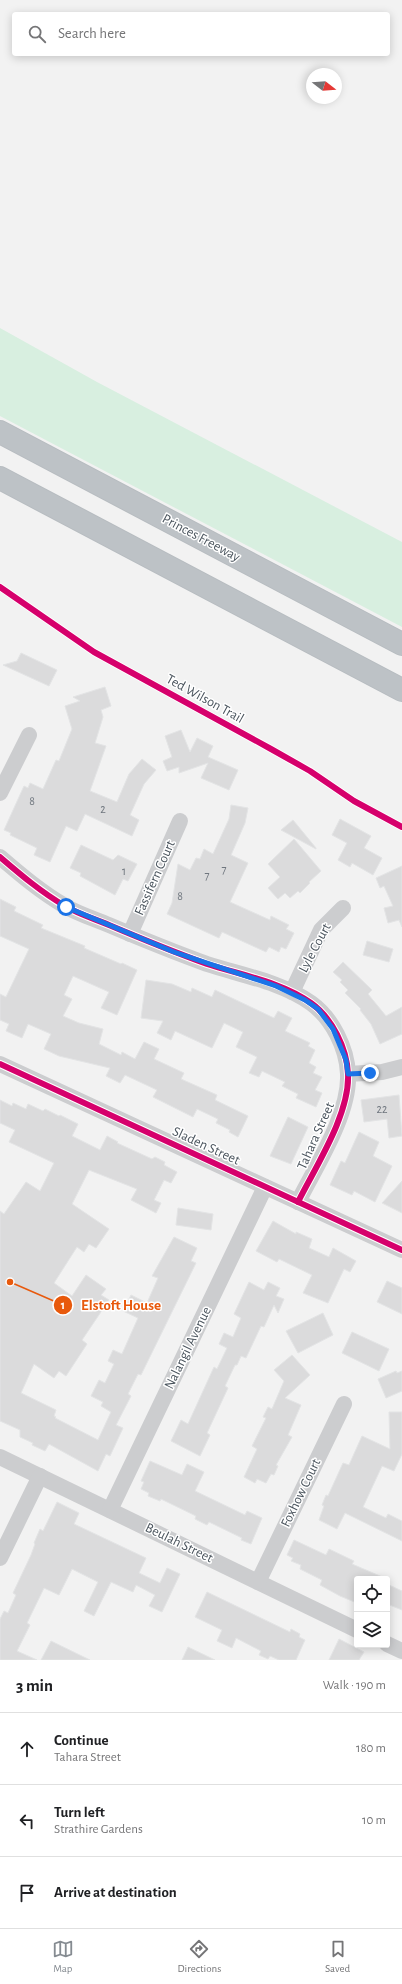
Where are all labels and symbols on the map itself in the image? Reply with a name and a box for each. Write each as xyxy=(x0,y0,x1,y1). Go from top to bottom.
north arrow xyxy=(306,68,342,104)
street label: Princes Freeway xyxy=(160,512,242,564)
street label: Ted Wilson Trail xyxy=(164,672,246,726)
house number: 8 xyxy=(29,795,35,807)
house number: 2 xyxy=(100,803,106,815)
street label: Fassifern Court xyxy=(132,838,178,918)
house number: 7 xyxy=(221,863,227,875)
house number: 1 xyxy=(122,865,126,877)
house number: 7 xyxy=(204,869,210,881)
house number: 8 xyxy=(177,890,183,902)
route start xyxy=(57,898,75,916)
street label: Lyle Court xyxy=(296,921,334,975)
route end xyxy=(361,1064,379,1082)
street label: Tahara Street xyxy=(295,1100,337,1172)
house number: 22 xyxy=(377,1103,388,1115)
street label: Sladen Street xyxy=(170,1124,242,1168)
callout: Elstoft House xyxy=(53,1291,169,1318)
text: Elstoft House xyxy=(81,1298,161,1313)
text: 1 xyxy=(61,1299,65,1311)
street label: Nalangil Avenue xyxy=(162,1305,214,1391)
street label: Foxhow Court xyxy=(279,1456,324,1529)
street label: Beulah Street xyxy=(143,1521,216,1566)

